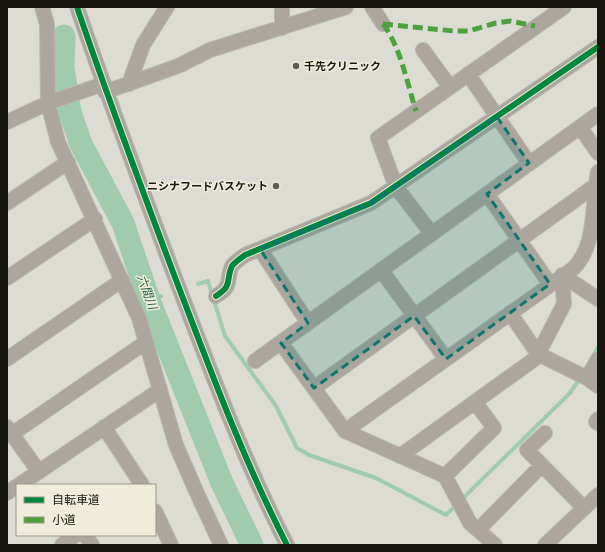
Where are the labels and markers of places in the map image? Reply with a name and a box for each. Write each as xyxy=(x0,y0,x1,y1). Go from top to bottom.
place label: 千先クリニック xyxy=(304,59,381,73)
marker: 千先クリニック xyxy=(291,61,301,71)
place label: ニシナフードバスケット xyxy=(147,179,268,193)
marker: ニシナフードバスケット xyxy=(271,181,281,191)

